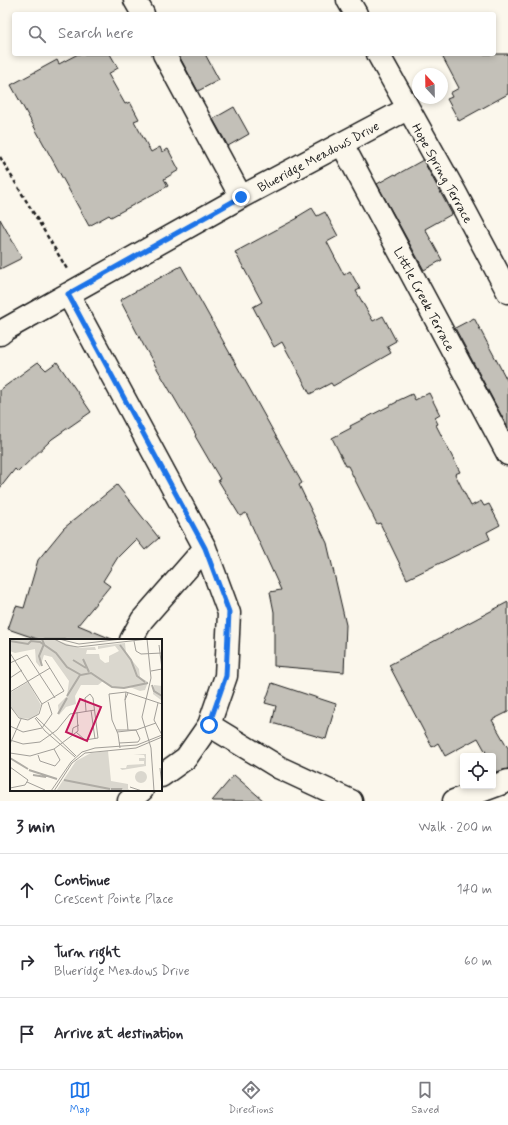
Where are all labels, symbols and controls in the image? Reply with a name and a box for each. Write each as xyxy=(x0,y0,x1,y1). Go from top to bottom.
search box xyxy=(12,12,496,56)
icon: search xyxy=(26,23,48,45)
text: Search here xyxy=(58,24,134,44)
north arrow xyxy=(412,68,448,104)
street label: Blueridge Meadows Drive xyxy=(255,118,384,198)
street label: Hope Spring Terrace xyxy=(407,121,476,227)
route end xyxy=(232,188,250,206)
street label: Little Creek Terrace xyxy=(389,245,458,355)
inset map xyxy=(10,639,162,791)
route start xyxy=(200,716,218,734)
map controls xyxy=(460,753,496,789)
button: locate xyxy=(460,753,496,789)
text: 3 min xyxy=(16,816,55,838)
text: Walk · 200 m xyxy=(418,819,492,836)
text: Continue xyxy=(54,871,110,891)
icon: ahead xyxy=(16,879,38,901)
text: 140 m xyxy=(457,881,492,898)
text: Crescent Pointe Place xyxy=(54,891,173,908)
text: Turn right xyxy=(54,943,121,963)
icon: right xyxy=(16,951,38,973)
text: 60 m xyxy=(464,953,492,970)
text: Blueridge Meadows Drive xyxy=(54,963,190,980)
icon: arrive xyxy=(16,1023,38,1045)
text: Arrive at destination xyxy=(54,1024,183,1044)
tab: Map xyxy=(69,1079,91,1117)
tab: Directions xyxy=(228,1079,274,1117)
tab: Saved xyxy=(411,1079,439,1117)

